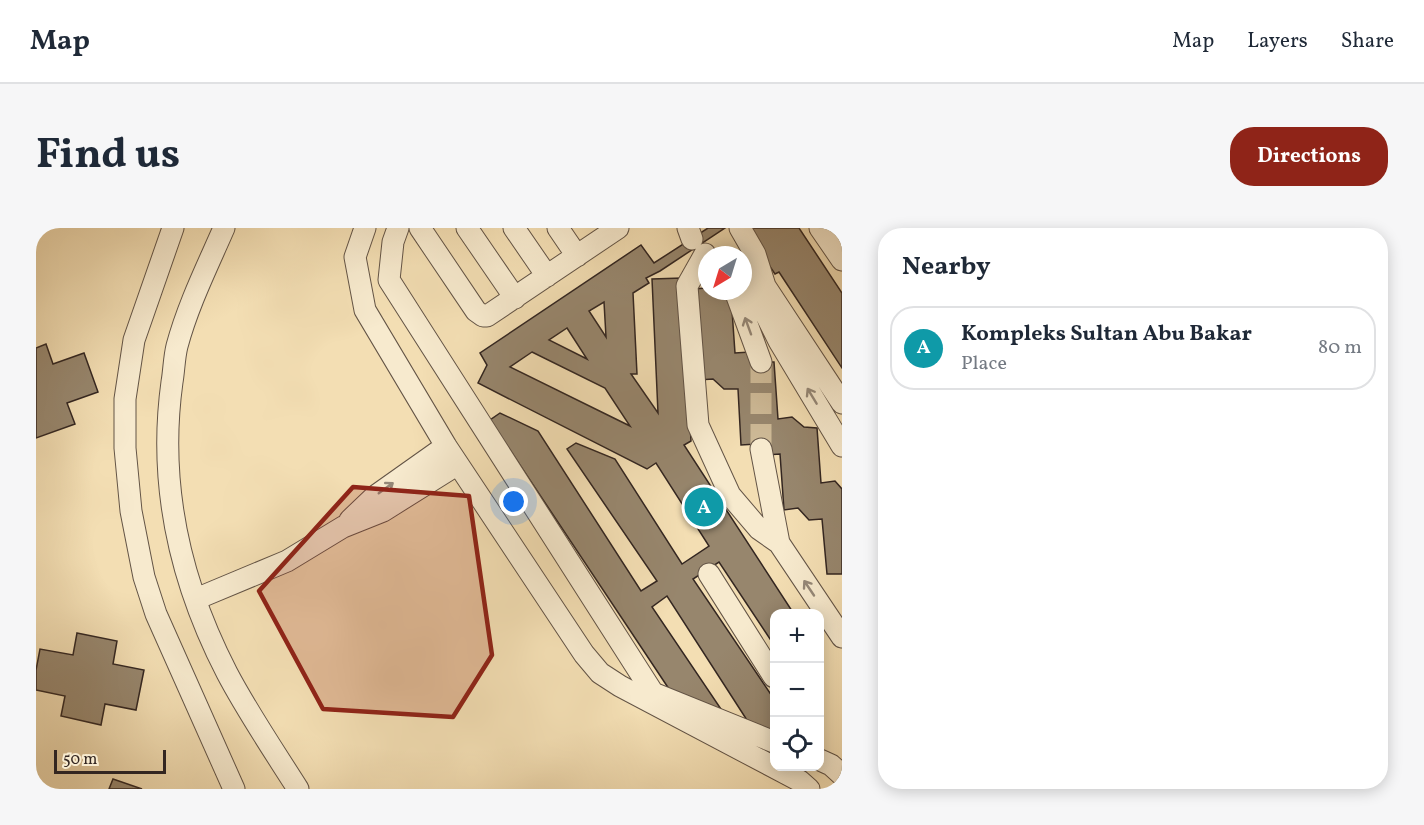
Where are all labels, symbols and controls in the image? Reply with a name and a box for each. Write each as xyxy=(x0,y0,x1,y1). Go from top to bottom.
text: Map xyxy=(30,22,90,61)
text: Map xyxy=(1172,27,1214,56)
text: Layers xyxy=(1247,27,1308,56)
text: Share xyxy=(1341,27,1394,56)
text: Find us xyxy=(36,127,180,186)
button: Directions xyxy=(1230,127,1388,186)
north arrow xyxy=(698,246,752,300)
text: Nearby xyxy=(902,249,991,285)
one-way arrow xyxy=(742,318,753,336)
text: Kompleks Sultan Abu Bakar xyxy=(961,319,1252,350)
text: A xyxy=(916,334,931,362)
text: 80 m xyxy=(1318,334,1362,362)
text: Place xyxy=(961,350,1007,378)
one-way arrow xyxy=(806,388,818,405)
one-way arrow xyxy=(378,481,394,494)
pin: A xyxy=(684,484,724,530)
your location xyxy=(499,487,528,516)
one-way arrow xyxy=(803,580,815,597)
map controls xyxy=(770,609,824,771)
button: + xyxy=(770,609,824,663)
button: − xyxy=(770,663,824,717)
button: locate xyxy=(770,717,824,771)
scale bar xyxy=(54,747,166,774)
text: 50 m xyxy=(63,749,97,771)

